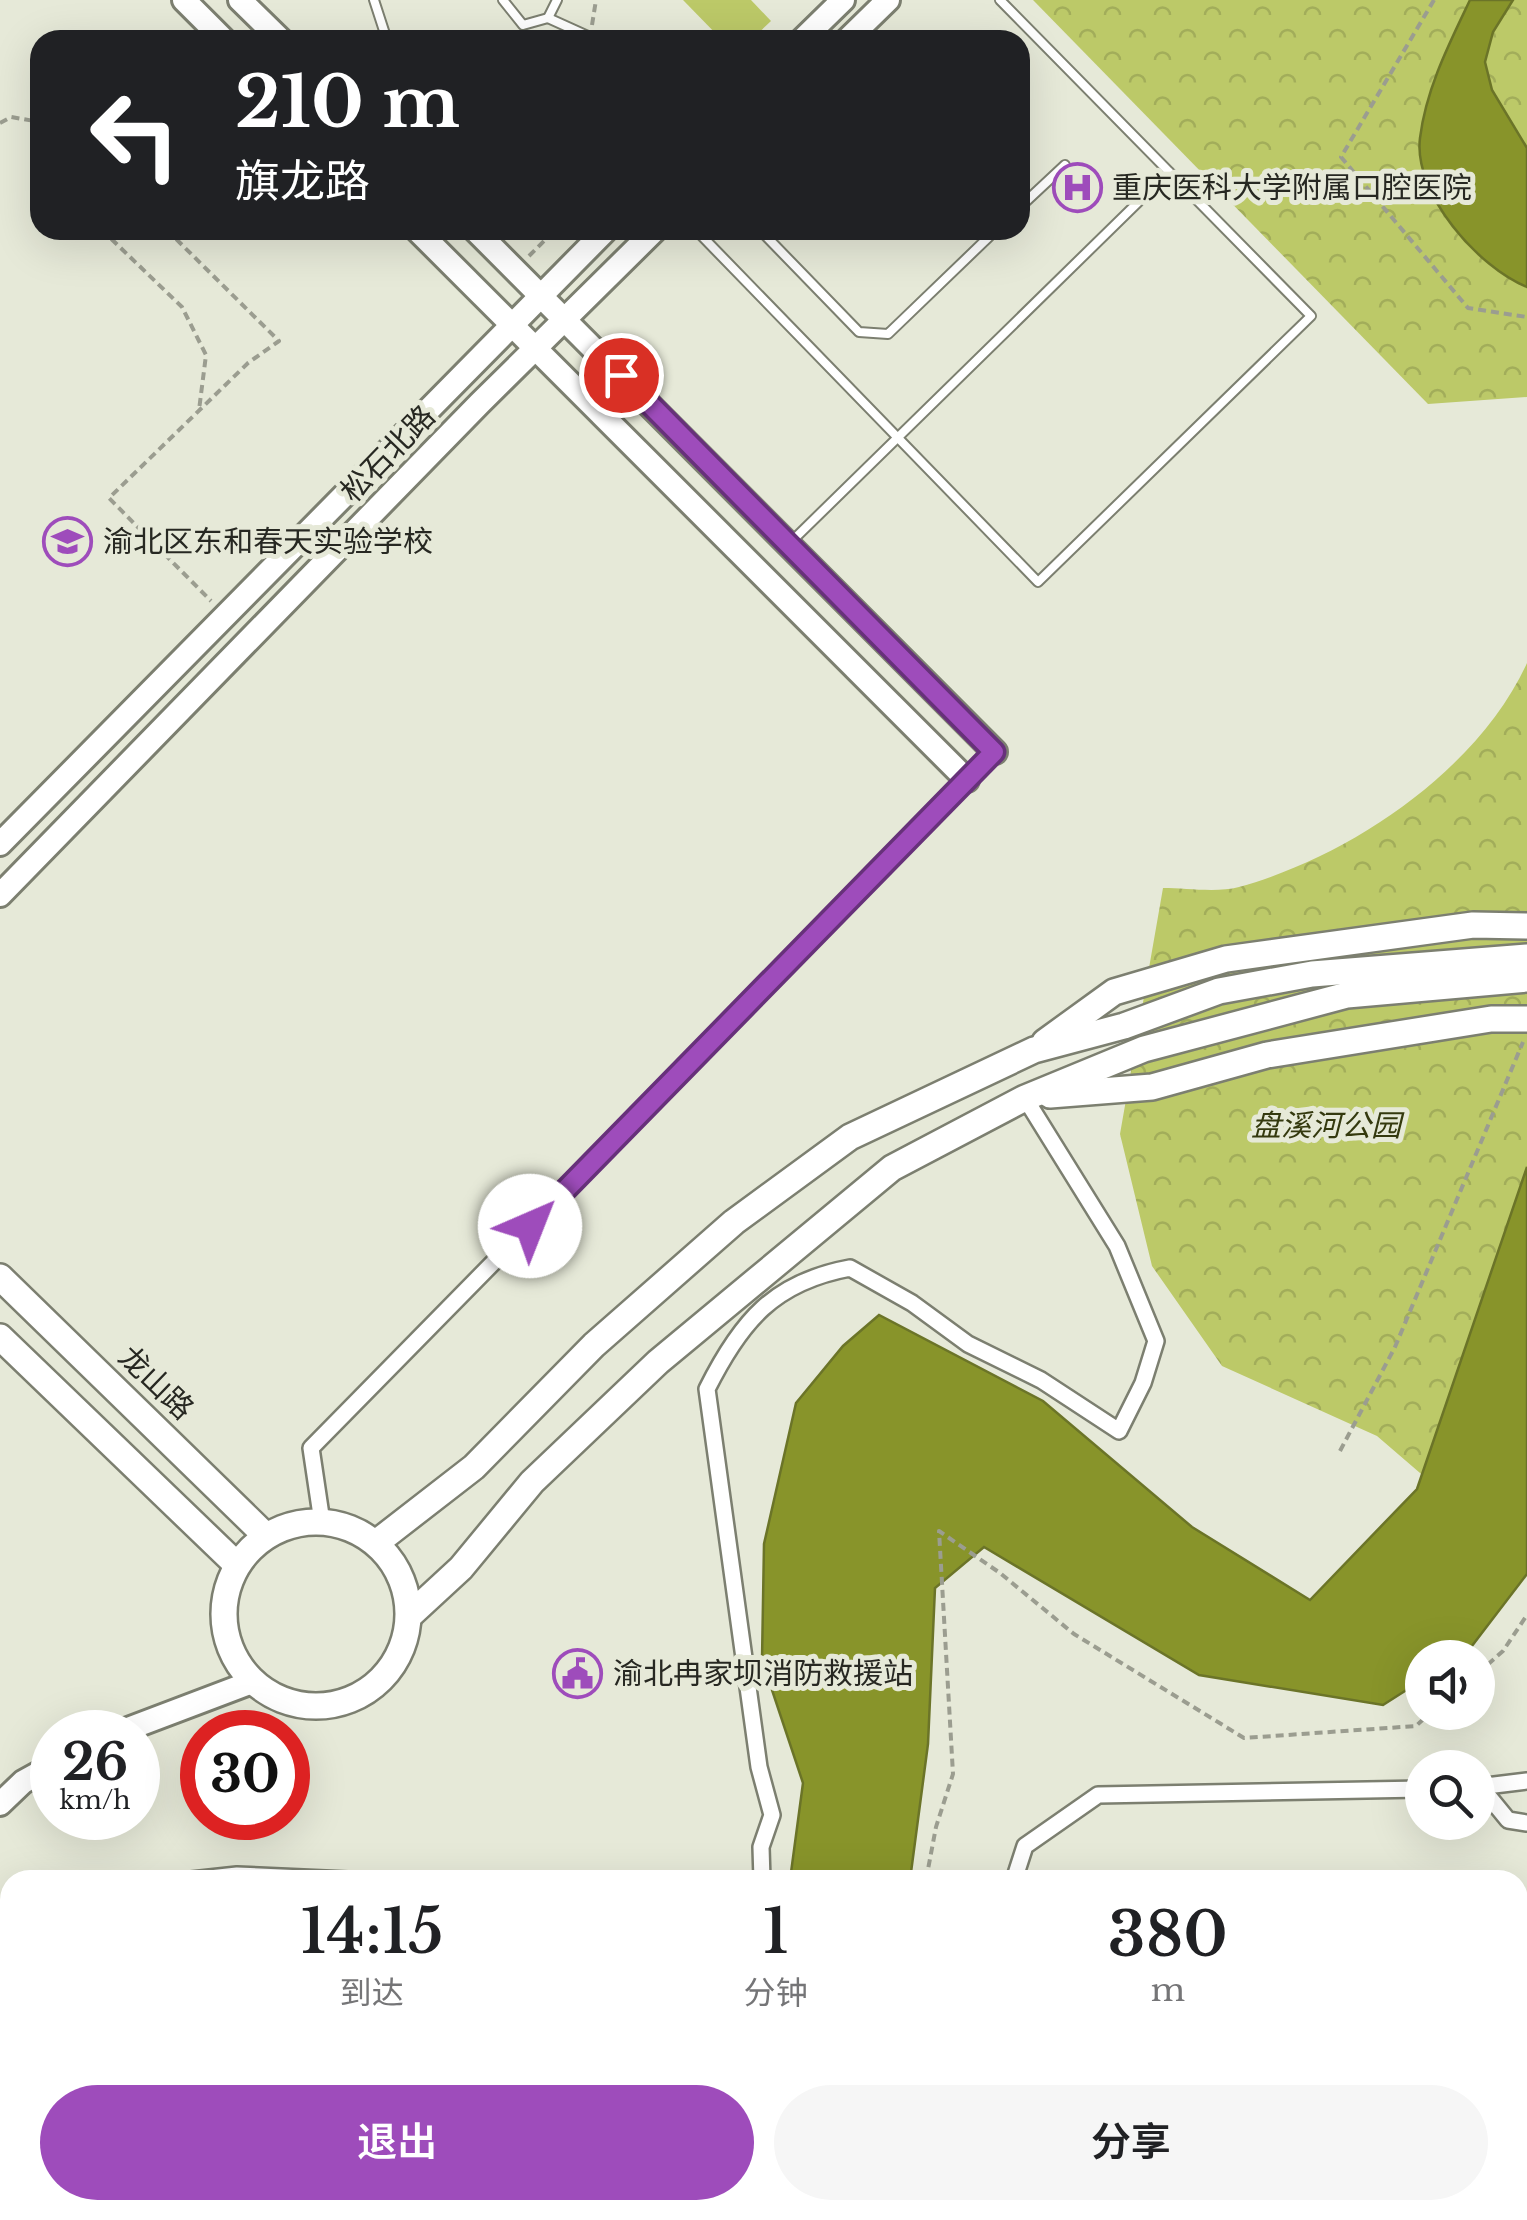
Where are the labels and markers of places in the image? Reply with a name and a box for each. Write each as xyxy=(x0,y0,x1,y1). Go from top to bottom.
hospital icon: 重庆医科大学附属口腔医院 xyxy=(1051,162,1103,214)
place label: 重庆医科大学附属口腔医院 xyxy=(1112,169,1472,206)
pin xyxy=(579,333,664,418)
school or university icon: 渝北区东和春天实验学校 xyxy=(42,516,94,568)
place label: 渝北区东和春天实验学校 xyxy=(103,523,433,560)
public building icon: 渝北冉家坝消防救援站 xyxy=(552,1648,604,1700)
place label: 渝北冉家坝消防救援站 xyxy=(613,1655,913,1692)

